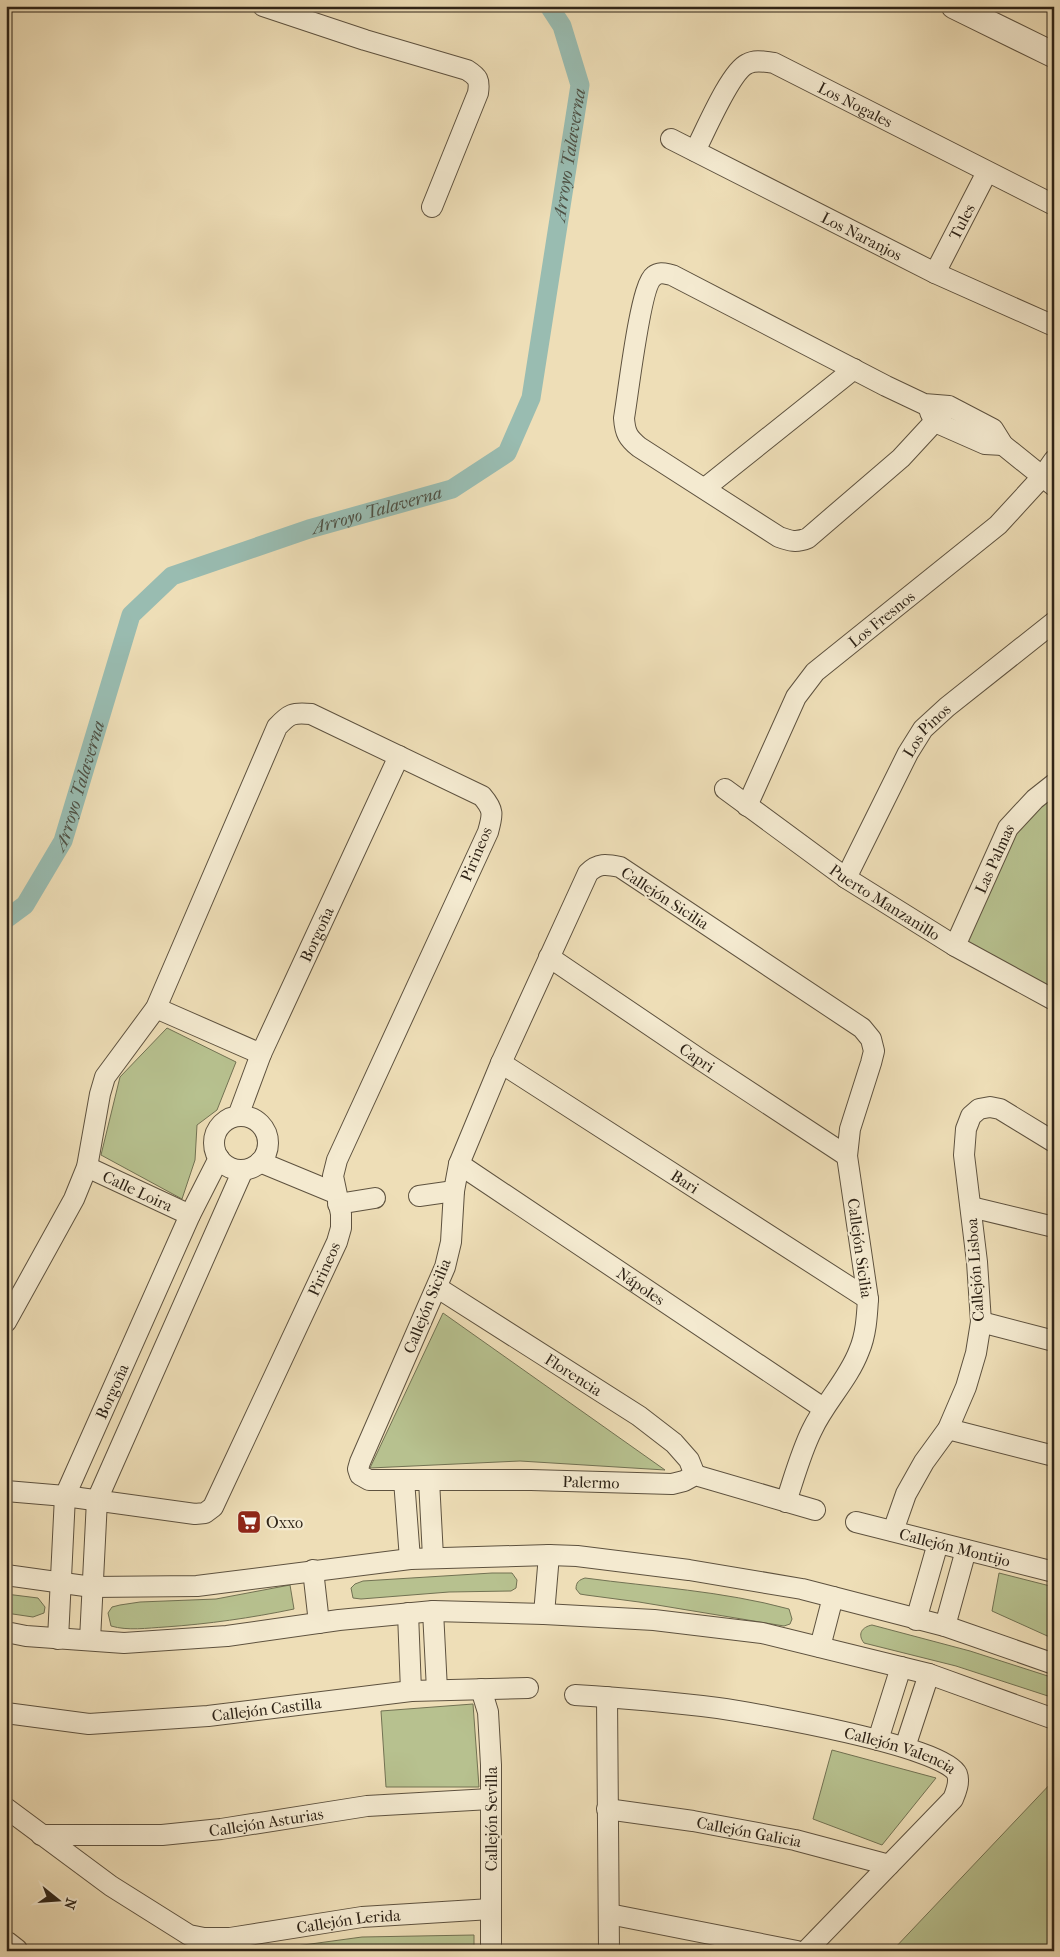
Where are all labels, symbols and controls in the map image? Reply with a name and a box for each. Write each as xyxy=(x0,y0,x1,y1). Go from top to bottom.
street label: Los Nogales xyxy=(815,77,896,131)
water label: Arroyo Talaverna xyxy=(548,87,590,224)
street label: Tules xyxy=(944,200,979,243)
street label: Los Naranjos xyxy=(818,207,905,264)
water label: Arroyo Talaverna xyxy=(308,482,444,539)
street label: Los Fresnos xyxy=(844,586,918,651)
street label: Los Pinos xyxy=(898,699,954,761)
water label: Arroyo Talaverna xyxy=(48,718,109,856)
street label: Las Palmas xyxy=(970,819,1018,896)
street label: Pirineos xyxy=(456,824,496,884)
street label: Puerto Manzanillo xyxy=(826,860,944,944)
street label: Callejón Sicilia xyxy=(618,863,713,934)
street label: Borgoña xyxy=(296,903,338,965)
street label: Capri xyxy=(676,1039,719,1076)
street label: Calle Loira xyxy=(100,1166,176,1215)
street label: Bari xyxy=(668,1166,703,1198)
street label: Callejón Sicilia xyxy=(844,1197,877,1300)
street label: Callejón Lisboa xyxy=(962,1217,988,1322)
street label: Pirineos xyxy=(304,1239,344,1299)
street label: Callejón Sicilia xyxy=(399,1255,455,1356)
street label: Nápoles xyxy=(613,1263,669,1309)
street label: Florencia xyxy=(542,1349,606,1400)
street label: Borgoña xyxy=(91,1360,132,1422)
street label: Palermo xyxy=(562,1471,620,1492)
supermarket icon: Oxxo xyxy=(236,1509,262,1535)
place label: Oxxo xyxy=(266,1513,303,1532)
street label: Callejón Montijo xyxy=(897,1524,1012,1570)
street label: Callejón Castilla xyxy=(211,1693,323,1725)
street label: Callejón Valencia xyxy=(842,1723,961,1778)
street label: Callejón Sevilla xyxy=(482,1766,501,1871)
street label: Callejón Asturias xyxy=(208,1803,325,1840)
street label: Callejón Galicia xyxy=(695,1812,805,1851)
north arrow xyxy=(32,1874,82,1924)
text: N xyxy=(60,1896,80,1912)
street label: Callejón Lerida xyxy=(295,1905,402,1937)

